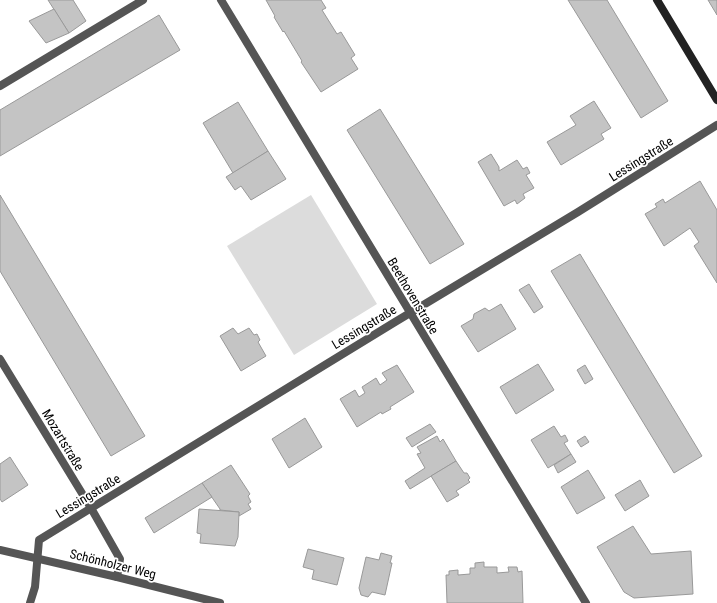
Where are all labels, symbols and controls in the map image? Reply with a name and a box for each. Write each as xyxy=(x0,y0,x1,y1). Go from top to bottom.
street label: Lessingstraße xyxy=(606,133,676,185)
street label: Beethovenstraße xyxy=(384,255,442,337)
street label: Lessingstraße xyxy=(329,302,399,352)
street label: Mozartstraße xyxy=(39,407,87,473)
street label: Lessingstraße xyxy=(53,471,123,521)
street label: Schönholzer Weg xyxy=(68,546,158,582)

